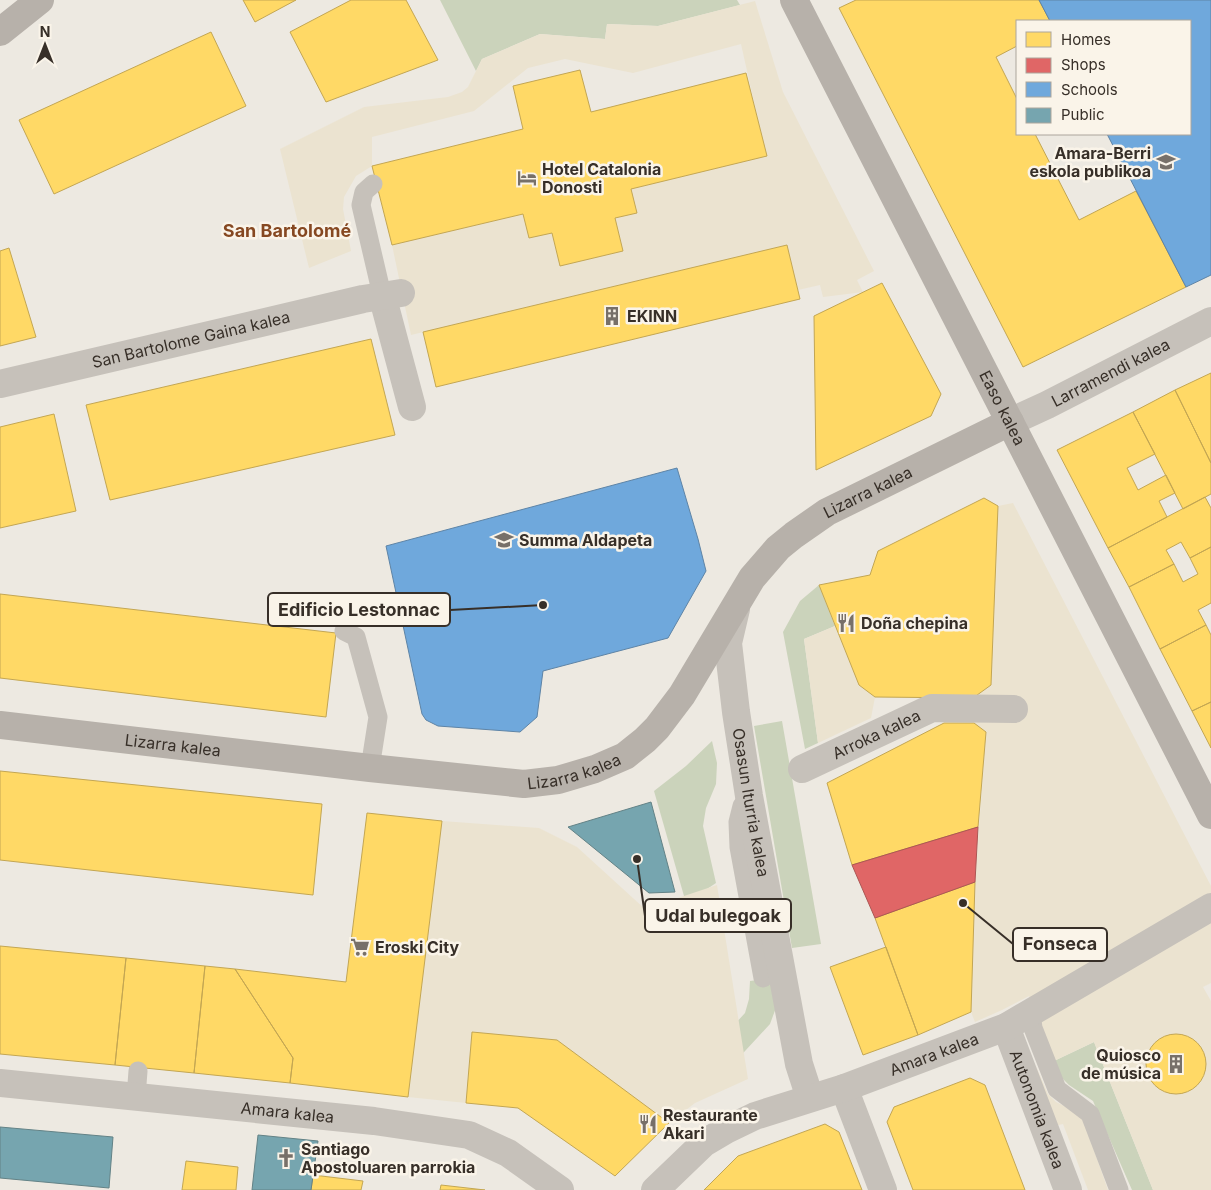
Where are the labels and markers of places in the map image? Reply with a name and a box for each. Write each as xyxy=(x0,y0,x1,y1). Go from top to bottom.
place label: Amara-Berri eskola publikoa xyxy=(1029,143,1151,181)
school or university icon: Amara-Berri eskola publikoa xyxy=(1155,151,1177,173)
place label: Hotel Catalonia Donosti xyxy=(542,159,661,197)
hotel icon: Hotel Catalonia Donosti xyxy=(516,167,538,189)
building icon: EKINN xyxy=(601,305,623,327)
place label: EKINN xyxy=(627,306,677,326)
school or university icon: Summa Aldapeta xyxy=(493,529,515,551)
place label: Summa Aldapeta xyxy=(519,530,652,550)
callout: Edificio Lestonnac xyxy=(268,593,450,626)
restaurant icon: Doña chepina xyxy=(835,612,857,634)
place label: Doña chepina xyxy=(861,613,968,633)
callout: Udal bulegoak xyxy=(645,899,791,932)
callout: Fonseca xyxy=(1013,928,1107,961)
supermarket icon: Eroski City xyxy=(349,936,371,958)
place label: Eroski City xyxy=(375,937,459,957)
place label: Quiosco de música xyxy=(1081,1045,1161,1083)
building icon: Quiosco de música xyxy=(1165,1053,1187,1075)
place label: Restaurante Akari xyxy=(663,1105,758,1143)
restaurant icon: Restaurante Akari xyxy=(637,1113,659,1135)
place label: Santiago Apostoluaren parrokia xyxy=(301,1139,475,1177)
church icon: Santiago Apostoluaren parrokia xyxy=(275,1147,297,1169)

